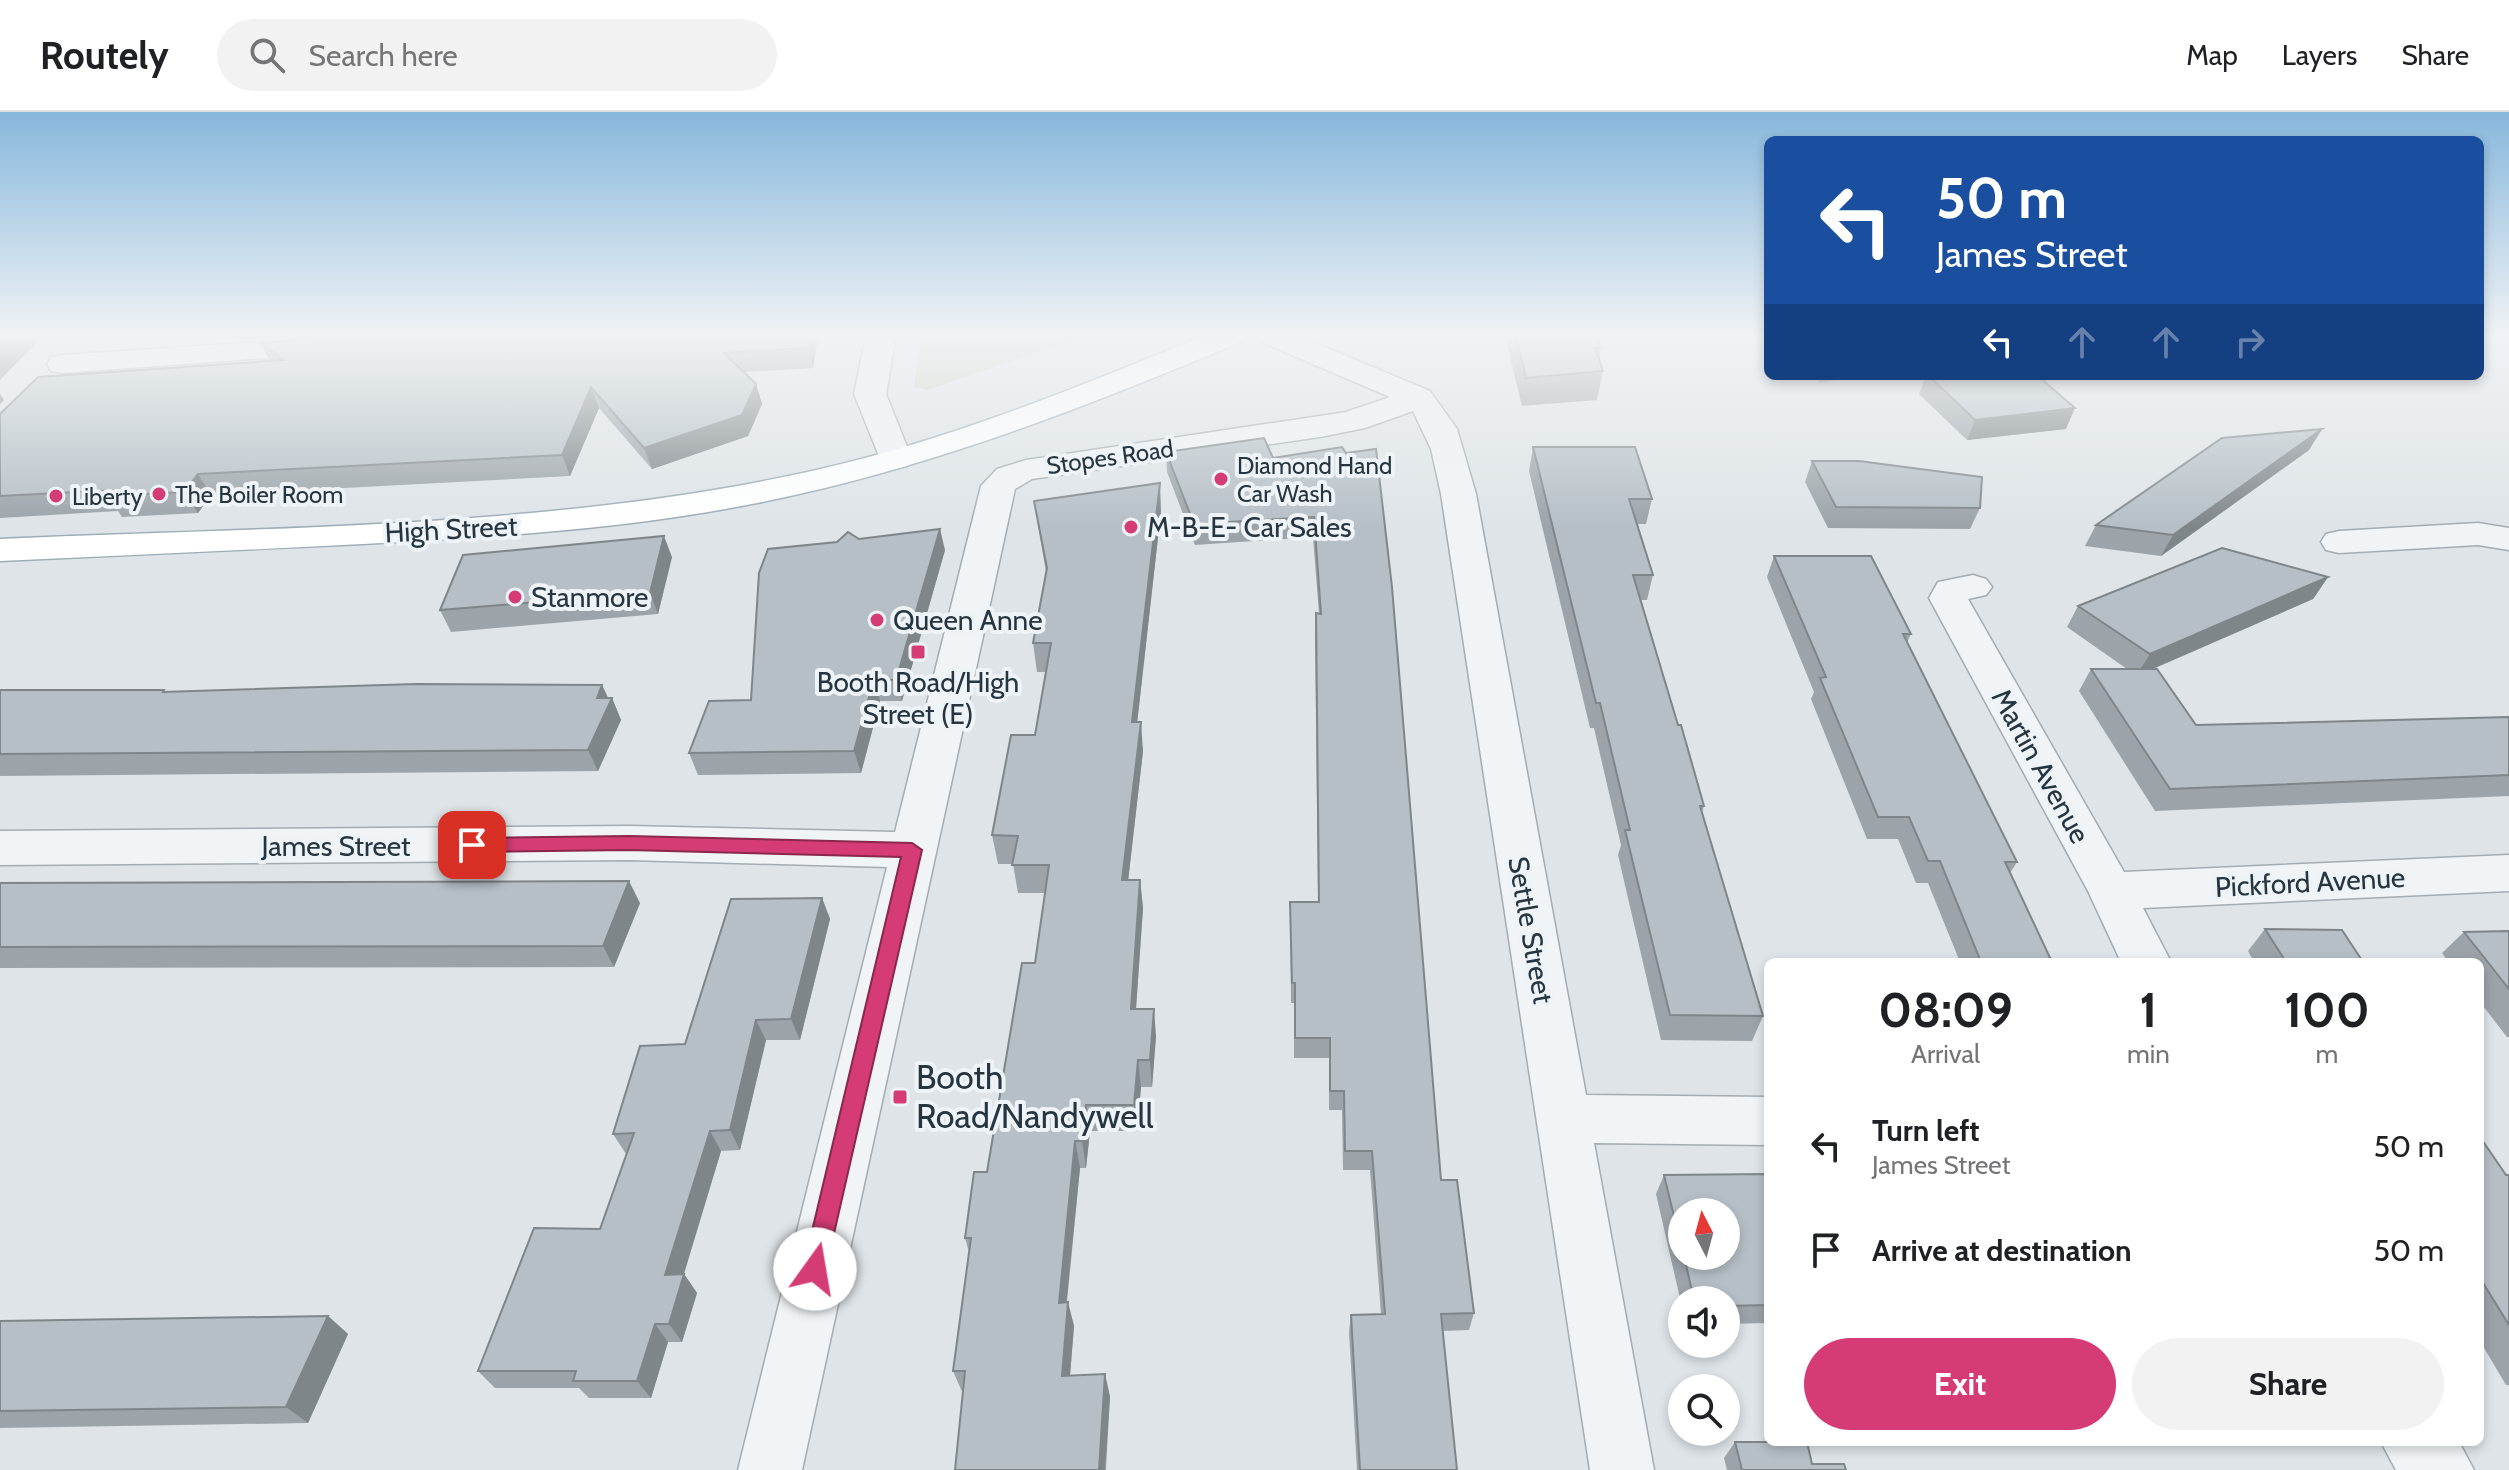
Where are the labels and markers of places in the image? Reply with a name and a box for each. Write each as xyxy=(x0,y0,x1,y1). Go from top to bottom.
place label: Diamond Hand Car Wash xyxy=(1237,451,1392,508)
marker: Diamond Hand Car Wash xyxy=(1212,470,1230,488)
place label: The Boiler Room xyxy=(175,480,343,509)
place label: Liberty xyxy=(72,482,143,511)
marker: The Boiler Room xyxy=(150,485,168,503)
marker: Liberty xyxy=(47,487,65,505)
place label: M-B-E- Car Sales xyxy=(1147,510,1352,544)
marker: M-B-E- Car Sales xyxy=(1122,518,1140,536)
place label: Stanmore xyxy=(531,580,648,614)
marker: Stanmore xyxy=(506,588,524,606)
place label: Queen Anne xyxy=(893,603,1043,637)
marker: Queen Anne xyxy=(868,611,886,629)
marker: Booth Road/High Street (E) xyxy=(909,643,927,661)
place label: Booth Road/High Street (E) xyxy=(817,665,1019,731)
pin xyxy=(438,811,506,879)
place label: Booth Road/Nandywell xyxy=(916,1056,1154,1137)
marker: Booth Road/Nandywell xyxy=(891,1088,909,1106)

